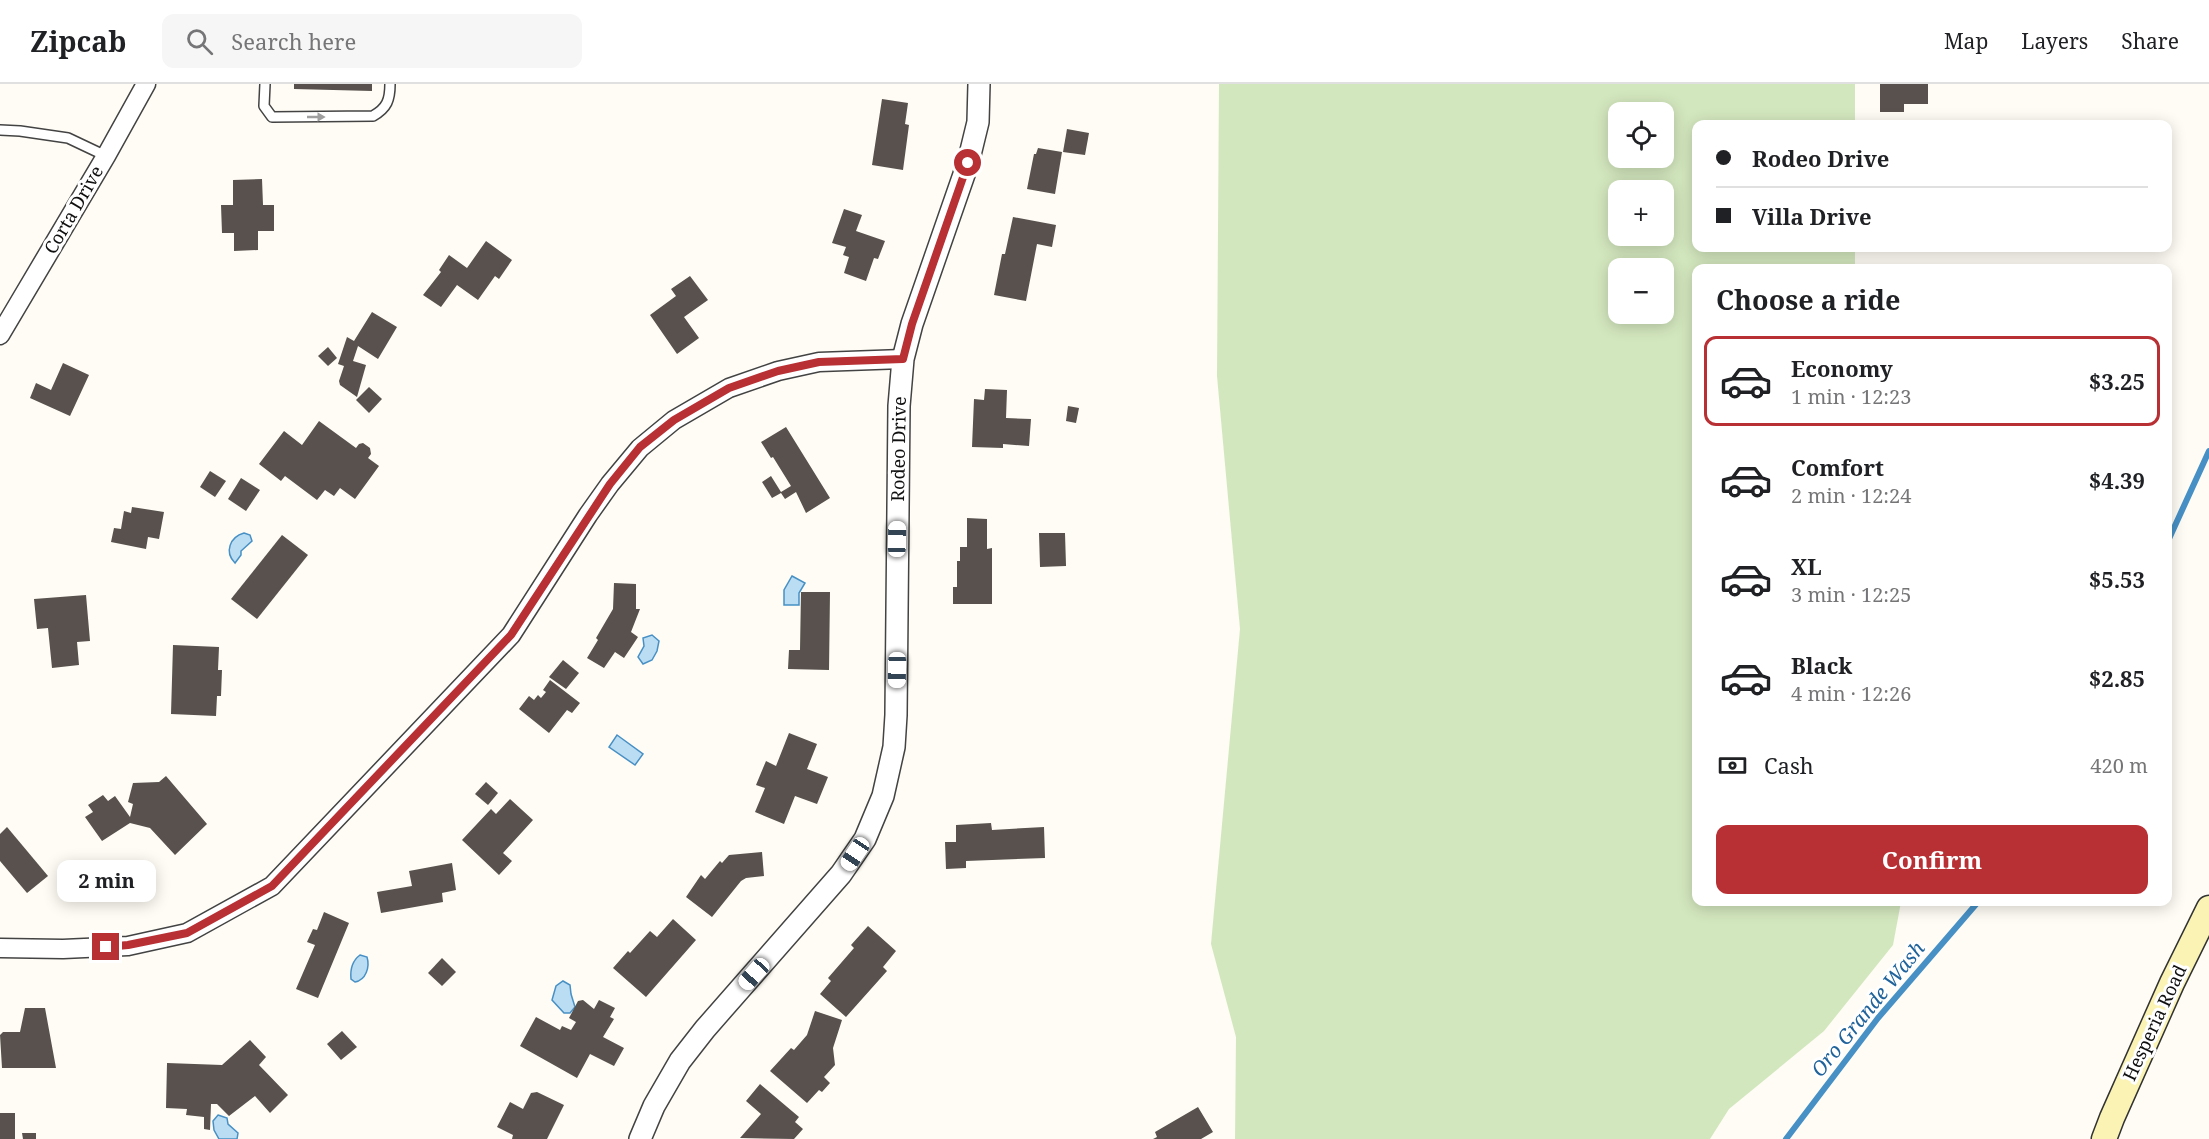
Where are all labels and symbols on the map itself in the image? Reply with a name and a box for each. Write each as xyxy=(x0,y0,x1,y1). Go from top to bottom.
one-way arrow xyxy=(307,112,326,122)
route start xyxy=(954,149,981,176)
street label: Corta Drive xyxy=(38,161,108,258)
street label: Rodeo Drive xyxy=(885,396,911,502)
car xyxy=(888,521,906,557)
car xyxy=(888,652,906,688)
car xyxy=(837,834,873,874)
callout: 2 min xyxy=(57,860,156,902)
route end xyxy=(92,933,119,960)
water label: Oro Grande Wash xyxy=(1805,935,1931,1082)
car xyxy=(735,955,773,993)
street label: Hesperia Road xyxy=(2117,961,2191,1084)

